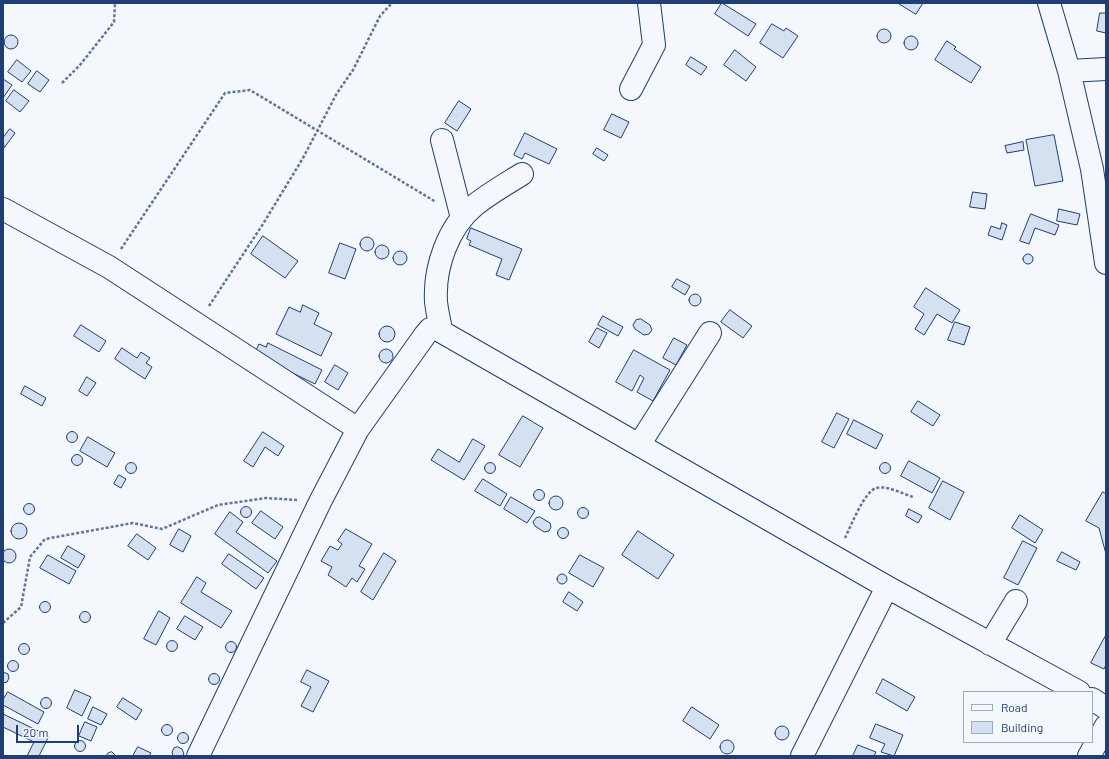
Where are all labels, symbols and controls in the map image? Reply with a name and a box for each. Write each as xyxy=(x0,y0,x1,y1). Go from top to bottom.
legend xyxy=(963,691,1093,743)
text: Road xyxy=(1001,700,1028,714)
scale bar xyxy=(18,717,81,743)
text: Building xyxy=(1001,720,1043,734)
text: 20 m xyxy=(23,725,49,739)

